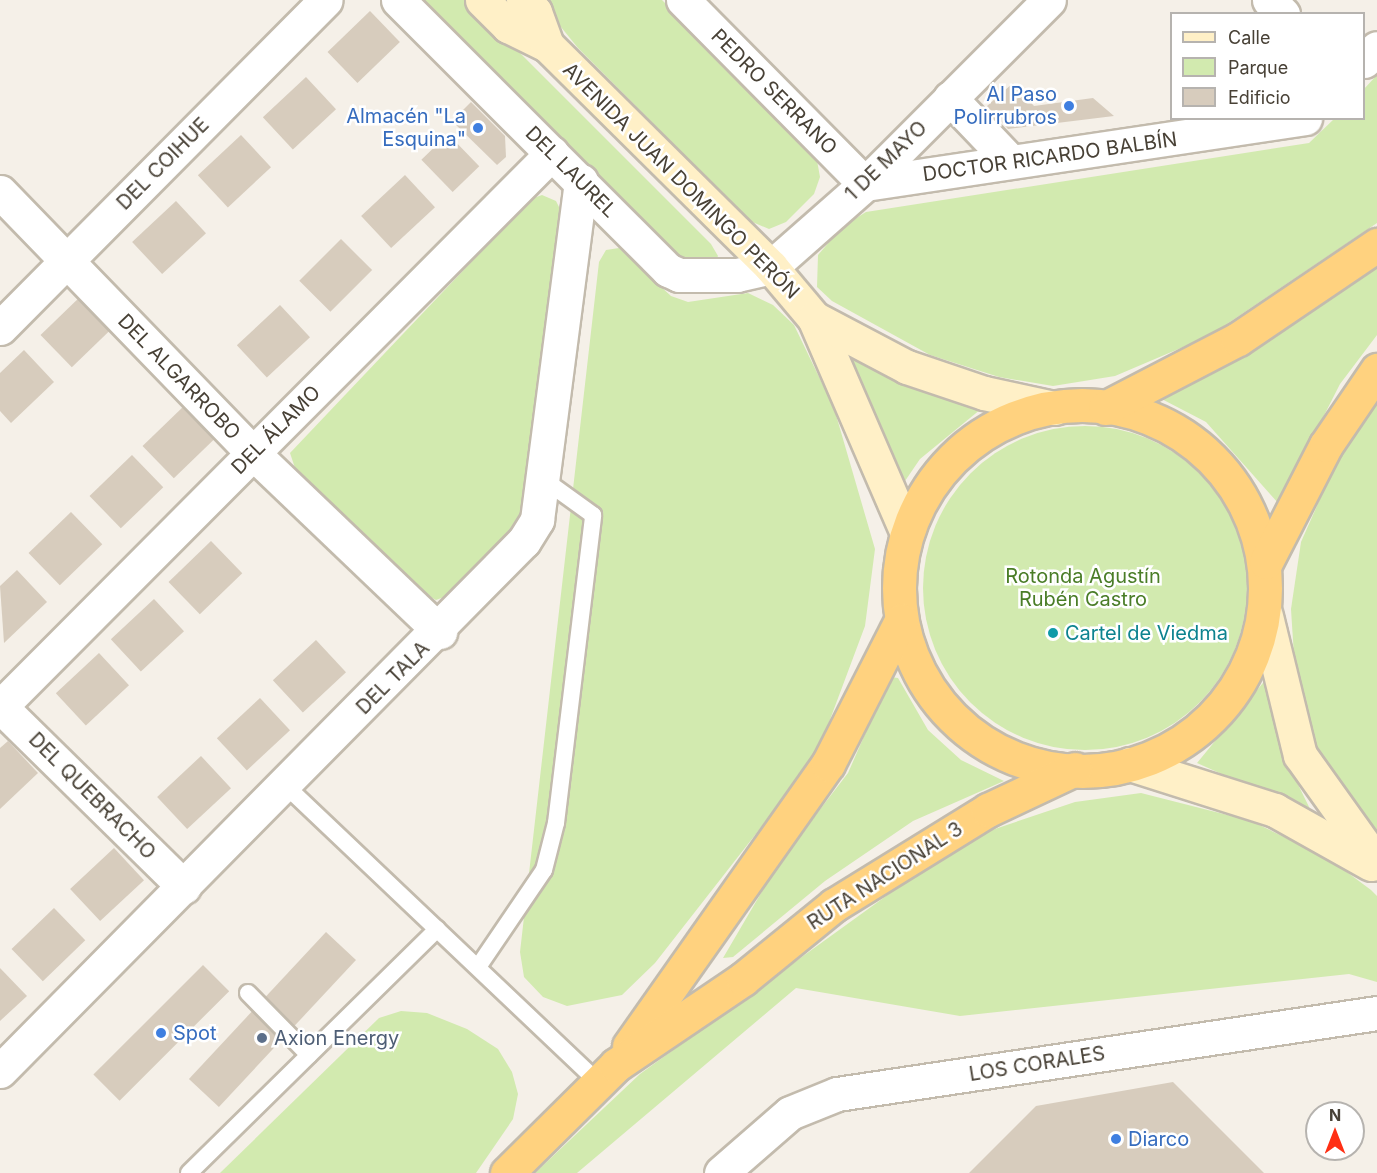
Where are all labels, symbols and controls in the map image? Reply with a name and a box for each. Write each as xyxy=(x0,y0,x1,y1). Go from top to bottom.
legend xyxy=(1170,12,1365,120)
street label: PEDRO SERRANO xyxy=(706,24,842,160)
text: Calle xyxy=(1228,27,1270,48)
text: Parque xyxy=(1228,57,1288,78)
street label: AVENIDA JUAN DOMINGO PERÓN xyxy=(558,58,804,304)
place label: Al Paso Polirrubros xyxy=(953,83,1057,130)
text: Edificio xyxy=(1228,87,1291,108)
marker: Al Paso Polirrubros xyxy=(1062,99,1076,113)
place label: Almacén "La Esquina" xyxy=(346,104,466,151)
street label: DEL COIHUE xyxy=(112,113,214,215)
street label: 1 DE MAYO xyxy=(840,116,932,206)
marker: Almacén "La Esquina" xyxy=(471,121,485,135)
street label: DEL LAUREL xyxy=(520,121,622,223)
street label: DOCTOR RICARDO BALBÍN xyxy=(921,127,1179,187)
street label: DEL ALGARROBO xyxy=(113,309,245,445)
street label: DEL ÁLAMO xyxy=(227,381,325,479)
park label: Rotonda Agustín Rubén Castro xyxy=(1005,565,1161,612)
place label: Cartel de Viedma xyxy=(1065,621,1228,645)
marker: Cartel de Viedma xyxy=(1046,626,1060,640)
street label: DEL TALA xyxy=(351,636,435,720)
street label: DEL QUEBRACHO xyxy=(24,728,160,864)
street label: RUTA NACIONAL 3 xyxy=(803,817,967,935)
place label: Spot xyxy=(173,1021,217,1045)
marker: Spot xyxy=(154,1026,168,1040)
place label: Axion Energy xyxy=(274,1026,399,1050)
marker: Axion Energy xyxy=(255,1031,269,1045)
street label: LOS CORALES xyxy=(967,1041,1107,1087)
north arrow xyxy=(1305,1101,1365,1161)
text: N xyxy=(1329,1105,1341,1125)
place label: Diarco xyxy=(1128,1127,1189,1151)
marker: Diarco xyxy=(1109,1132,1123,1146)

